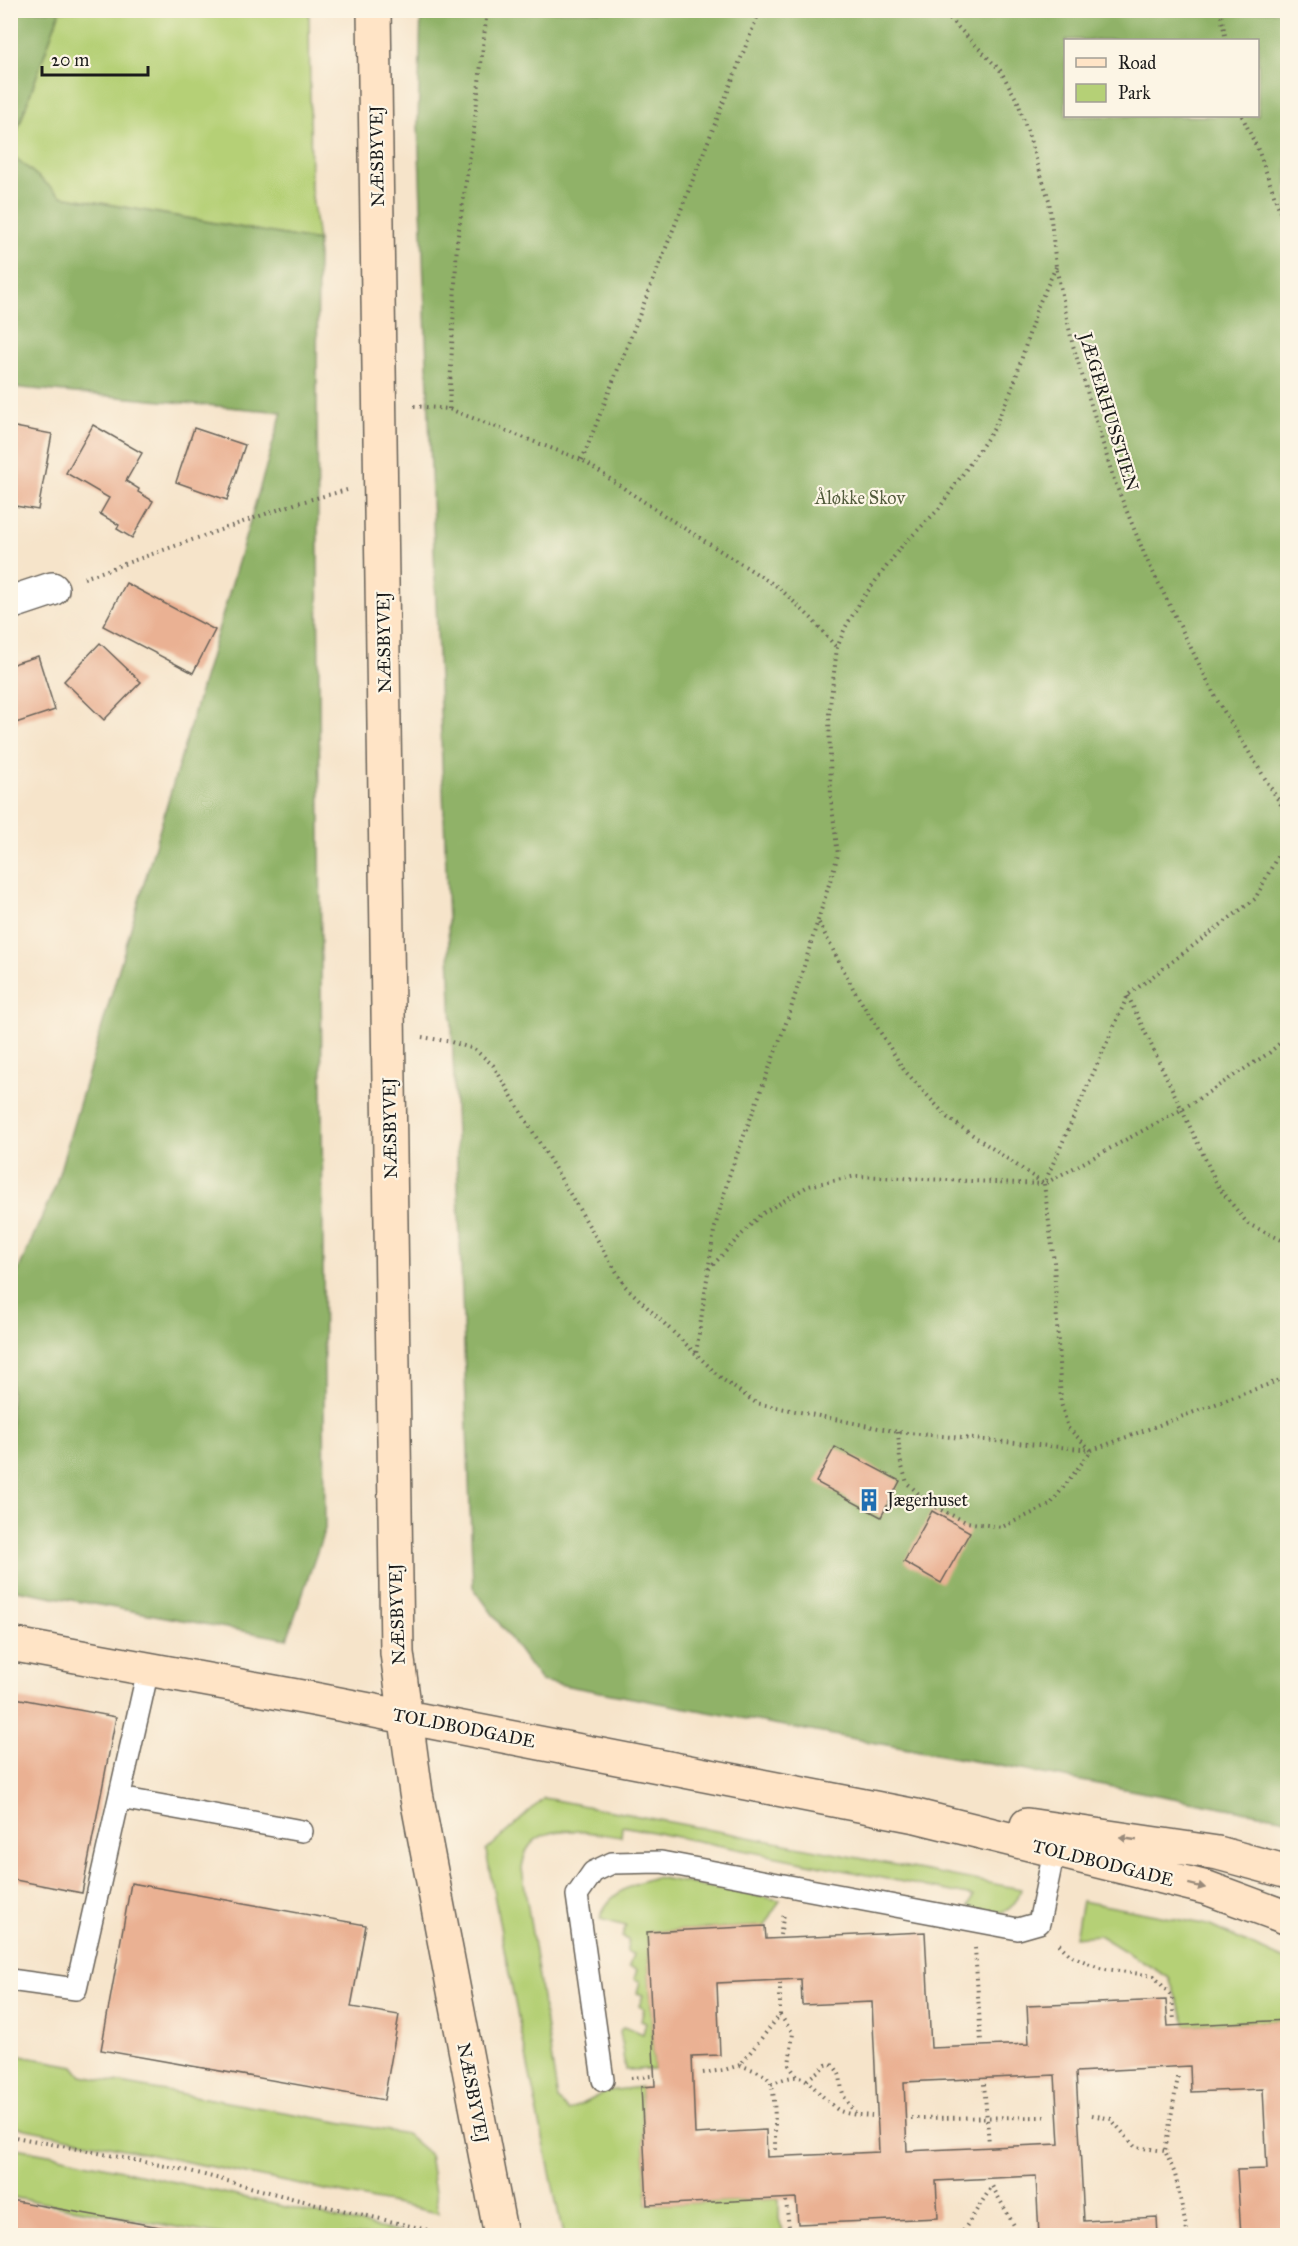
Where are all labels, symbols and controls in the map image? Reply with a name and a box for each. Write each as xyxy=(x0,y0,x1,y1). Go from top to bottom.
scale bar xyxy=(42,39,148,77)
legend xyxy=(1064,39,1259,117)
text: 20 m xyxy=(51,49,89,71)
text: Road xyxy=(1118,52,1156,74)
text: Park xyxy=(1118,82,1151,104)
street label: NÆSBYVEJ xyxy=(365,104,390,207)
street label: JÆGERHUSSTIEN xyxy=(1073,328,1144,494)
park label: Åløkke Skov xyxy=(814,487,906,509)
street label: NÆSBYVEJ xyxy=(372,590,397,693)
street label: NÆSBYVEJ xyxy=(378,1076,403,1179)
building icon: Jægerhuset xyxy=(856,1487,882,1513)
place label: Jægerhuset xyxy=(885,1489,969,1512)
street label: NÆSBYVEJ xyxy=(384,1562,411,1665)
street label: TOLDBODGADE xyxy=(391,1703,537,1753)
street label: TOLDBODGADE xyxy=(1030,1835,1176,1891)
one-way arrow xyxy=(1118,1835,1137,1844)
one-way arrow xyxy=(1189,1882,1207,1891)
street label: NÆSBYVEJ xyxy=(452,2041,494,2146)

